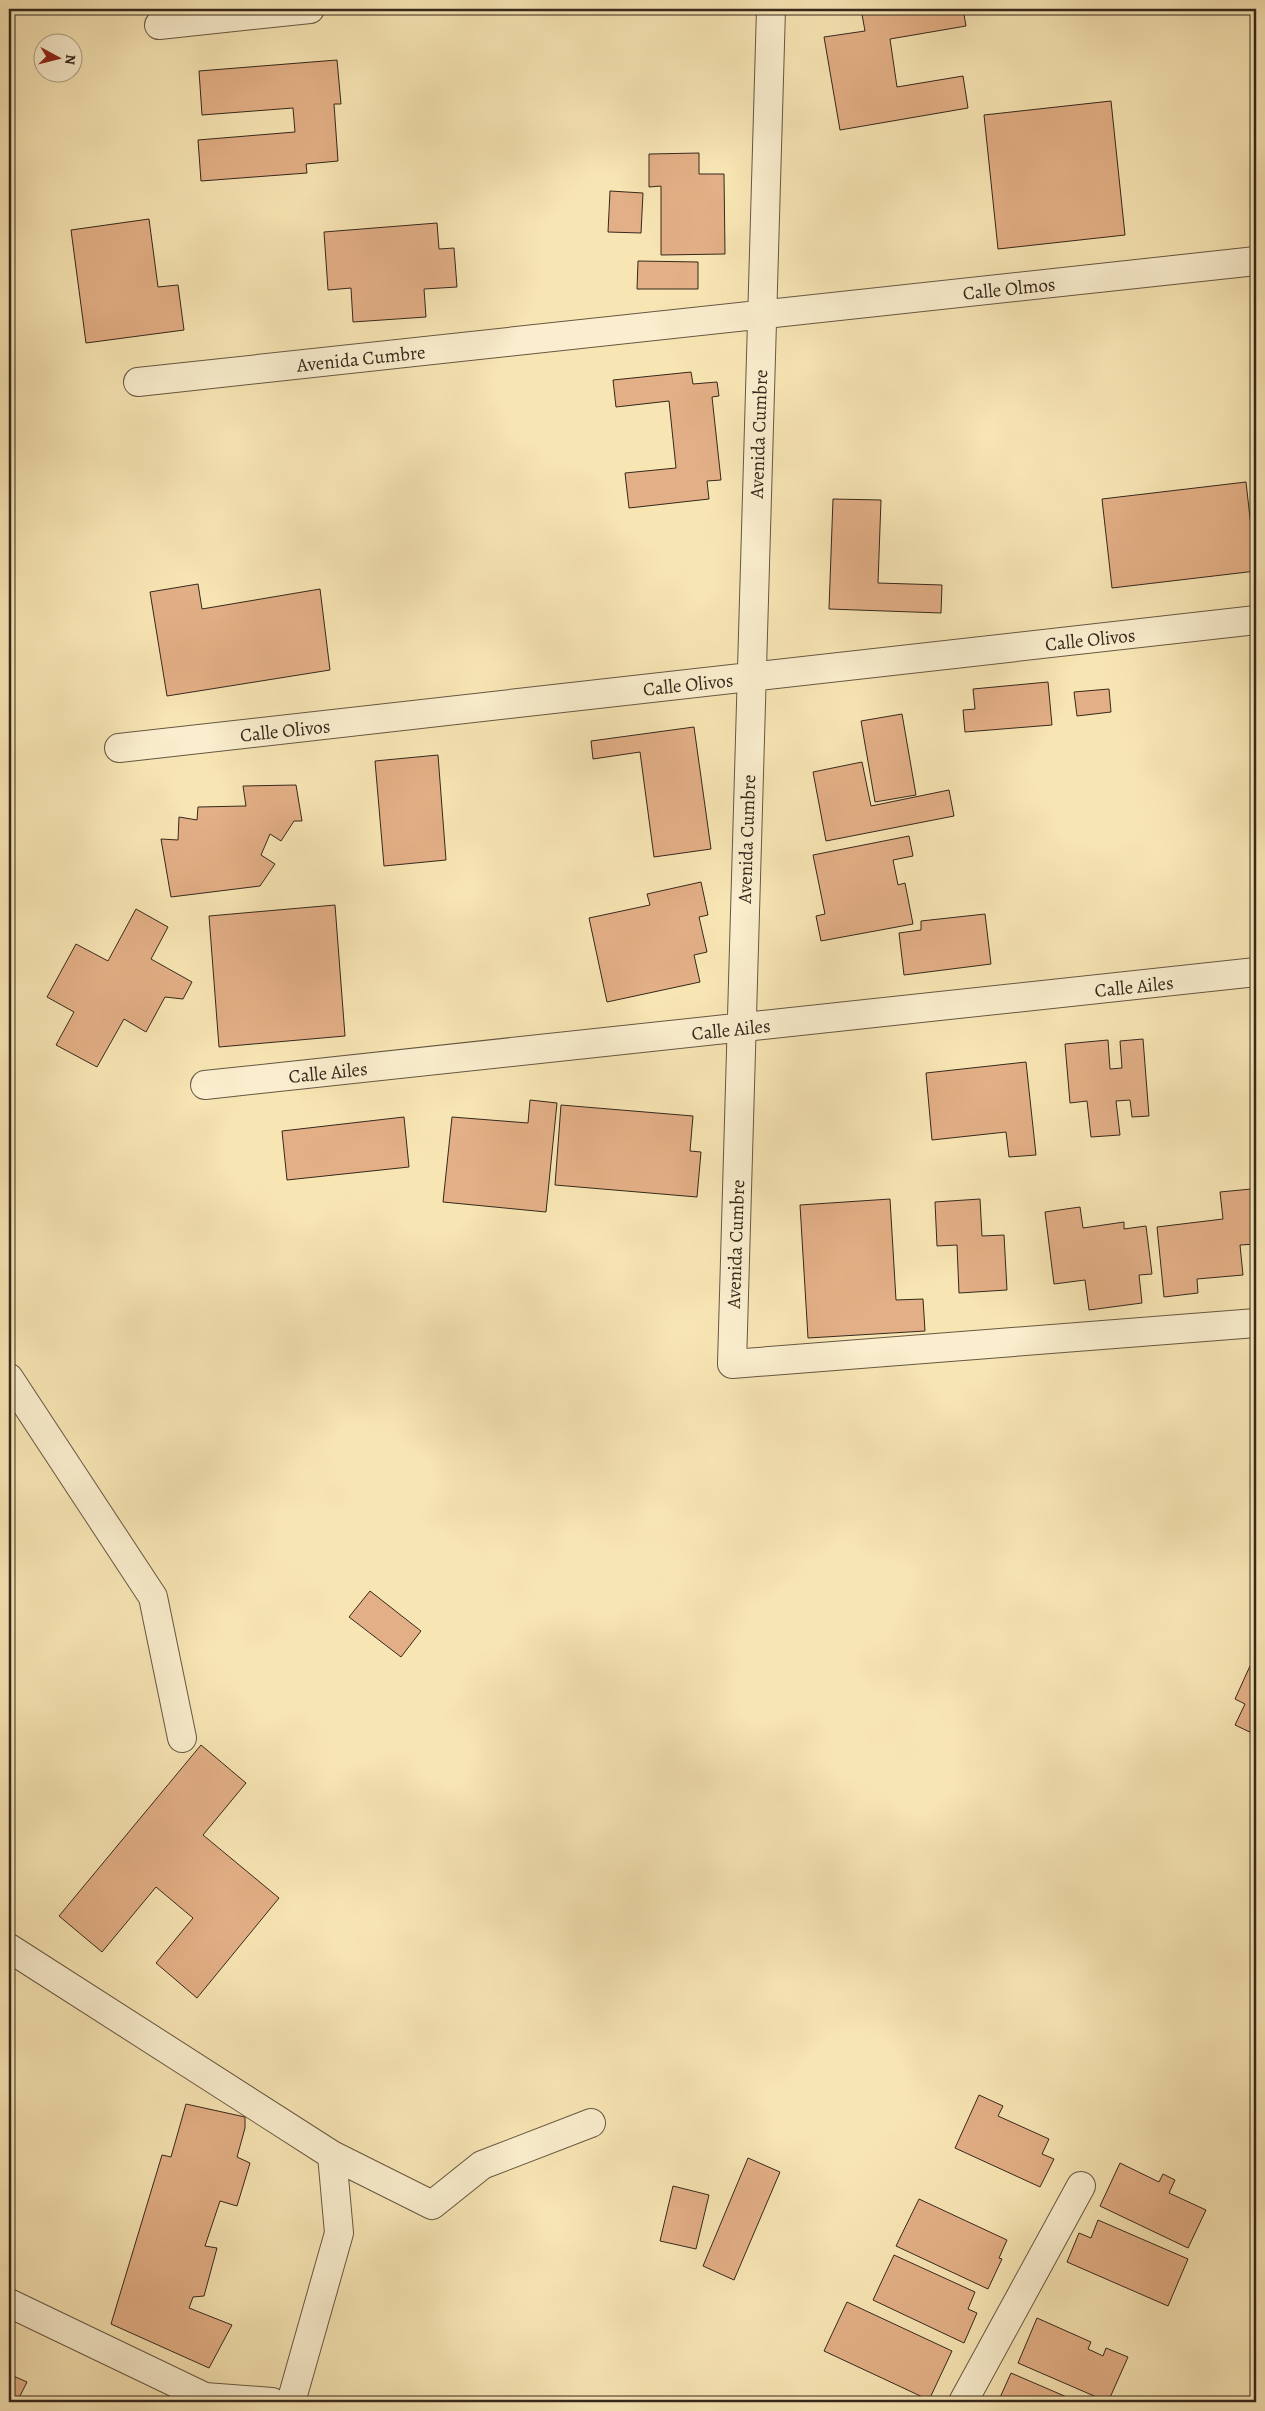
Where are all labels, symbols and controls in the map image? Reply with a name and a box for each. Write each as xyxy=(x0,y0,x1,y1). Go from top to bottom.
north arrow xyxy=(32,32,82,82)
text: N xyxy=(60,53,80,66)
street label: Calle Olmos xyxy=(962,271,1057,307)
street label: Avenida Cumbre xyxy=(295,339,427,379)
street label: Avenida Cumbre xyxy=(744,369,774,500)
street label: Calle Olivos xyxy=(1044,622,1137,658)
street label: Calle Olivos xyxy=(642,667,735,703)
street label: Calle Olivos xyxy=(239,713,332,749)
street label: Avenida Cumbre xyxy=(732,774,762,905)
street label: Calle Ailes xyxy=(1093,970,1175,1004)
street label: Calle Ailes xyxy=(690,1013,772,1047)
street label: Calle Ailes xyxy=(287,1056,369,1090)
street label: Avenida Cumbre xyxy=(721,1179,751,1310)

